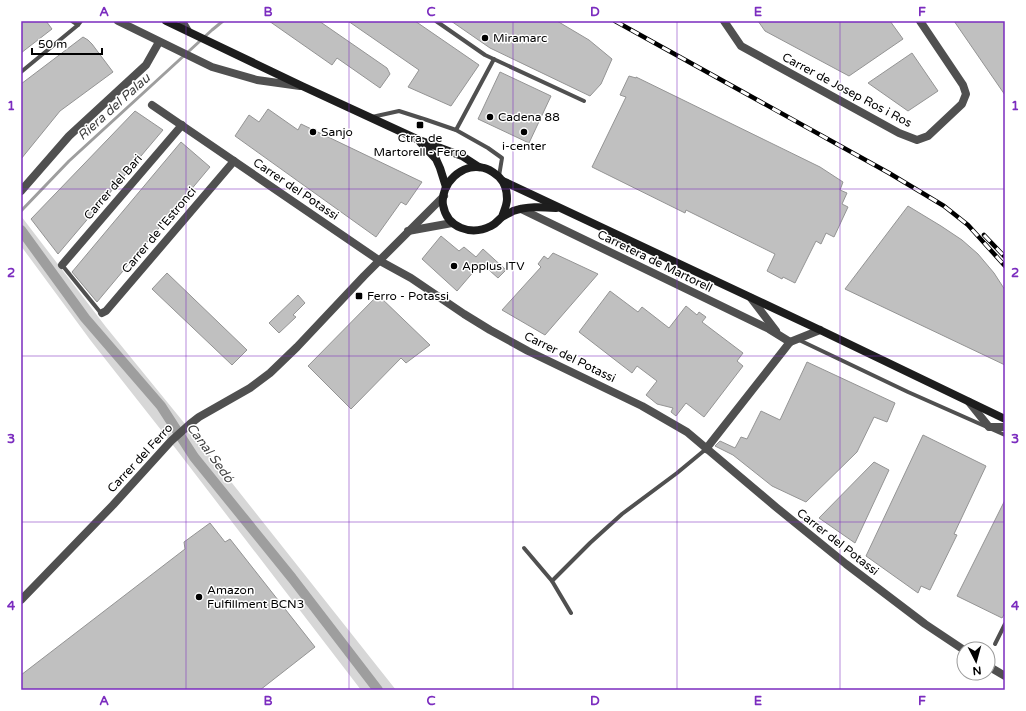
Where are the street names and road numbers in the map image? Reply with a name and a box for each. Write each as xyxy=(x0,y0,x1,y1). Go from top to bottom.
street label: Carrer de Josep Ros i Ros xyxy=(780,50,914,130)
street label: Carrer del Bari xyxy=(81,152,145,222)
street label: Carrer del Potassi xyxy=(251,155,341,223)
street label: Carrer de l'Estronci xyxy=(119,184,199,276)
street label: Carretera de Martorell xyxy=(595,227,715,295)
street label: Carrer del Potassi xyxy=(522,329,618,385)
street label: Carrer del Ferro xyxy=(105,421,175,495)
street label: Carrer del Potassi xyxy=(794,506,882,578)

